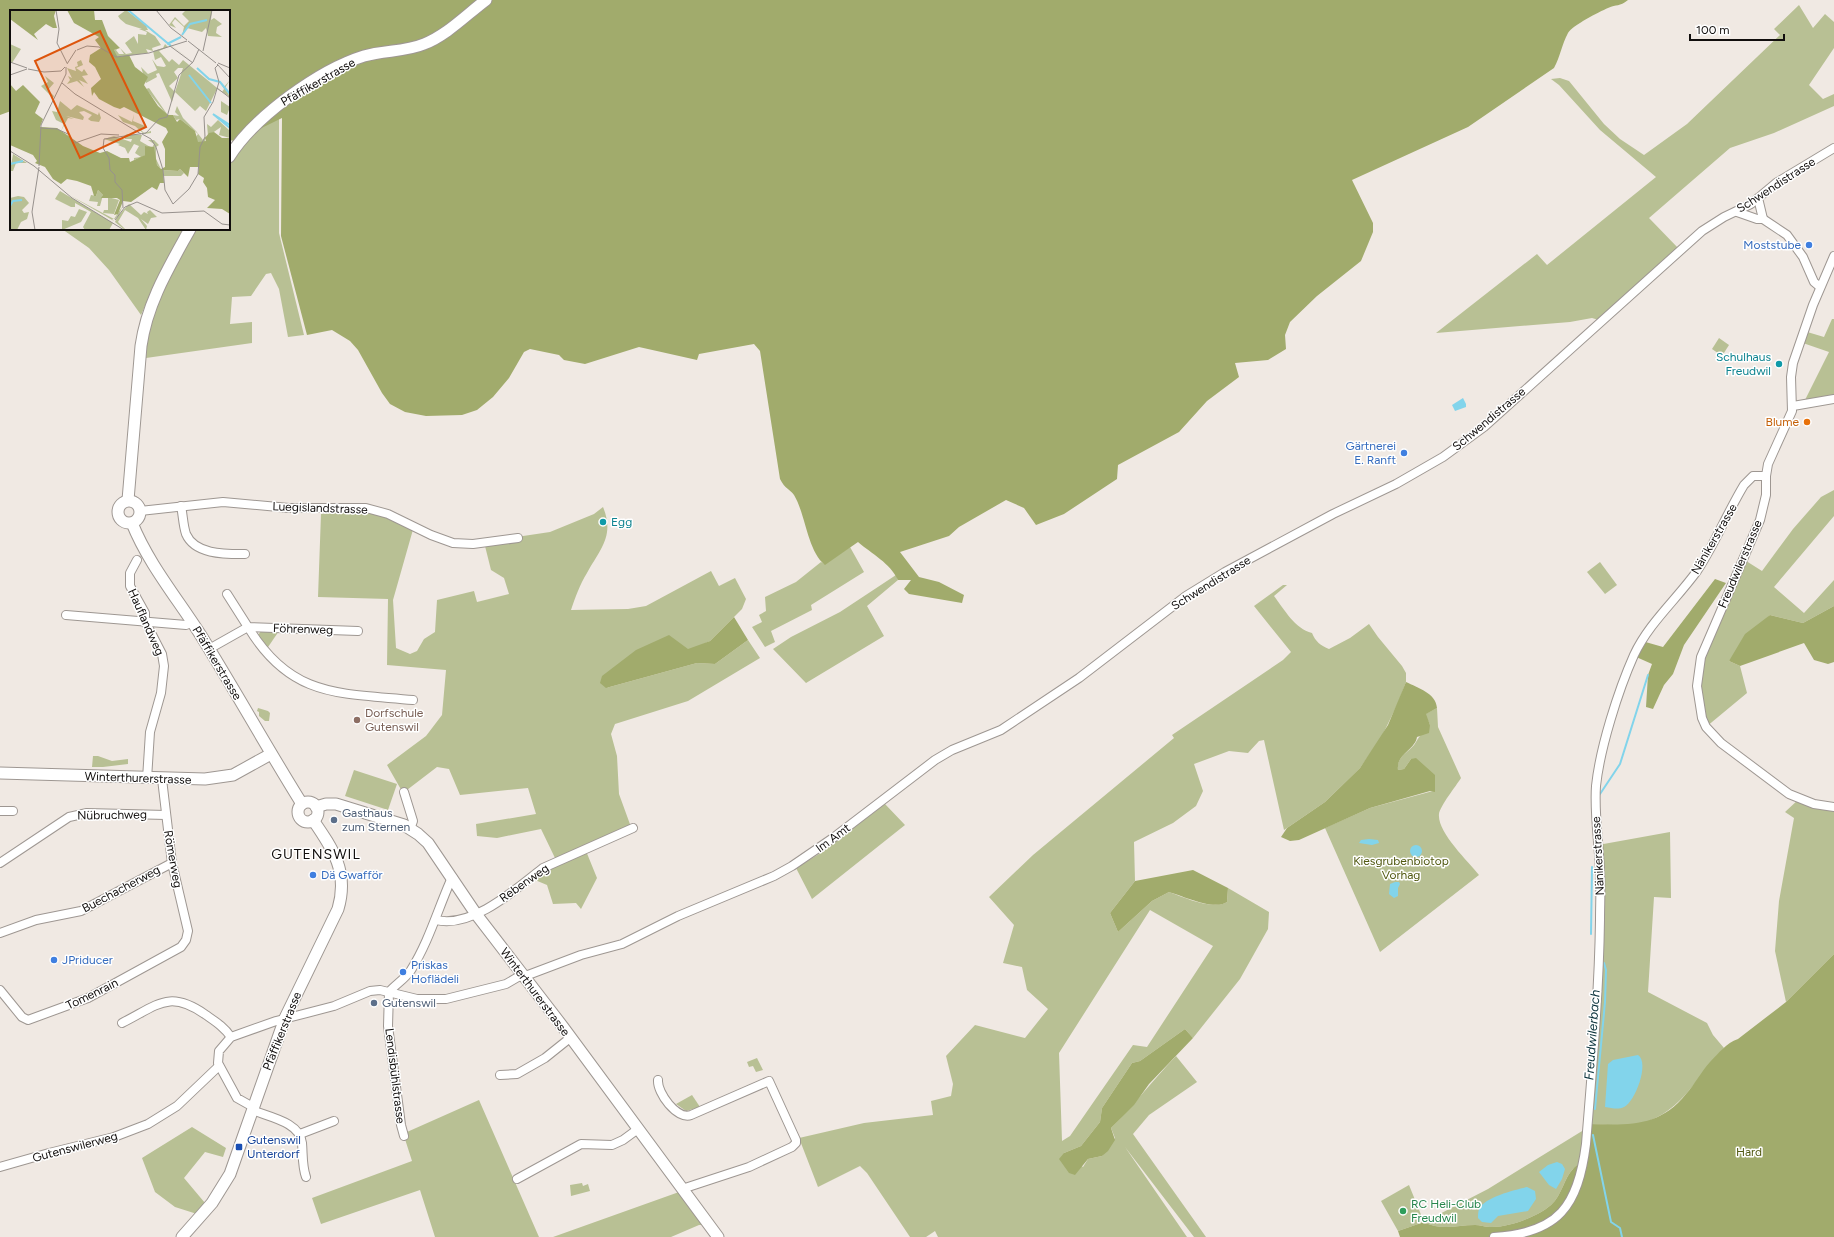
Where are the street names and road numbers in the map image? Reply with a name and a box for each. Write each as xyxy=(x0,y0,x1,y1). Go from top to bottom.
street label: Pfäffikerstrasse xyxy=(278,55,358,109)
street label: Schwendistrasse xyxy=(1734,154,1818,216)
street label: Schwendistrasse xyxy=(1450,384,1529,454)
street label: Luegislandstrasse xyxy=(272,499,368,517)
street label: Nänikerstrasse xyxy=(1688,501,1740,577)
street label: Freudwilerstrasse xyxy=(1715,517,1765,610)
street label: Schwendistrasse xyxy=(1169,553,1254,613)
street label: Hauflandweg xyxy=(125,586,167,658)
street label: Föhrenweg xyxy=(273,621,333,637)
street label: Pfäffikerstrasse xyxy=(190,624,245,703)
street label: Winterthurerstrasse xyxy=(84,769,192,787)
street label: Nübruchweg xyxy=(77,807,147,823)
street label: Nänikerstrasse xyxy=(1589,816,1607,896)
street label: Im Amt xyxy=(813,821,853,855)
street label: Römerweg xyxy=(161,829,185,889)
street label: Rebenweg xyxy=(497,861,551,905)
street label: Buechacherweg xyxy=(79,863,163,915)
street label: Winterthurerstrasse xyxy=(497,945,573,1039)
street label: Tomenrain xyxy=(64,975,120,1013)
street label: Pfäffikerstrasse xyxy=(260,989,304,1072)
street label: Lendisbühlstrasse xyxy=(382,1028,408,1125)
street label: Gutenswilerweg xyxy=(31,1129,119,1165)

